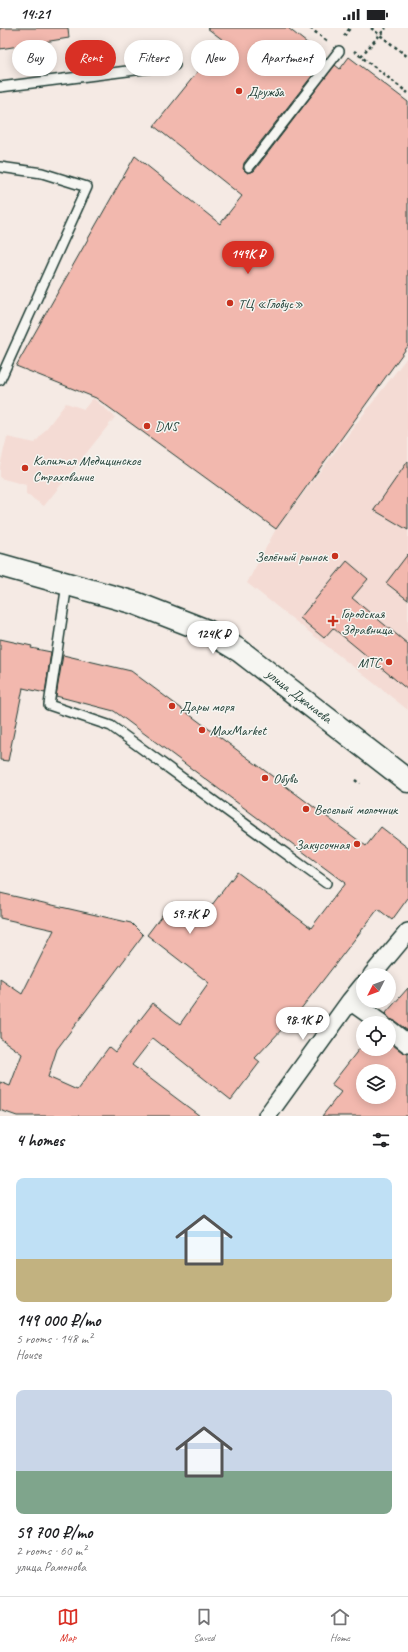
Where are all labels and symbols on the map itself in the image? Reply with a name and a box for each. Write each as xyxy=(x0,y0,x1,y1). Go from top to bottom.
place label: Дружба xyxy=(247,83,285,100)
marker: Дружба xyxy=(234,86,244,96)
pin: 149K ₽ xyxy=(215,241,281,275)
place label: ТЦ «Глобус» xyxy=(238,295,303,312)
marker: ТЦ «Глобус» xyxy=(225,298,235,308)
place label: DNS xyxy=(155,418,180,435)
marker: DNS xyxy=(142,421,152,431)
place label: Капитал Медицинское Страхование xyxy=(33,452,142,485)
marker: Капитал Медицинское Страхование xyxy=(20,463,30,473)
place label: Зелёный рынок xyxy=(255,548,329,565)
marker: Зелёный рынок xyxy=(330,551,340,561)
place label: Городская Здравница xyxy=(341,605,394,638)
marker: Городская Здравница xyxy=(328,616,338,626)
pin: 124K ₽ xyxy=(180,621,246,655)
place label: МТС xyxy=(358,654,383,671)
marker: МТС xyxy=(384,657,394,667)
street label: улица Джанаева xyxy=(262,664,336,728)
place label: Дары моря xyxy=(180,698,235,715)
marker: Дары моря xyxy=(167,701,177,711)
place label: MaxMarket xyxy=(210,722,267,739)
marker: MaxMarket xyxy=(197,725,207,735)
place label: Обувь xyxy=(273,770,299,787)
marker: Обувь xyxy=(260,773,270,783)
place label: Веселый молочник xyxy=(314,801,399,818)
marker: Веселый молочник xyxy=(301,804,311,814)
place label: Закусочная xyxy=(295,836,351,853)
marker: Закусочная xyxy=(352,839,362,849)
pin: 59.7K ₽ xyxy=(153,901,227,935)
north arrow xyxy=(356,968,396,1008)
pin: 98.1K ₽ xyxy=(266,1007,340,1041)

